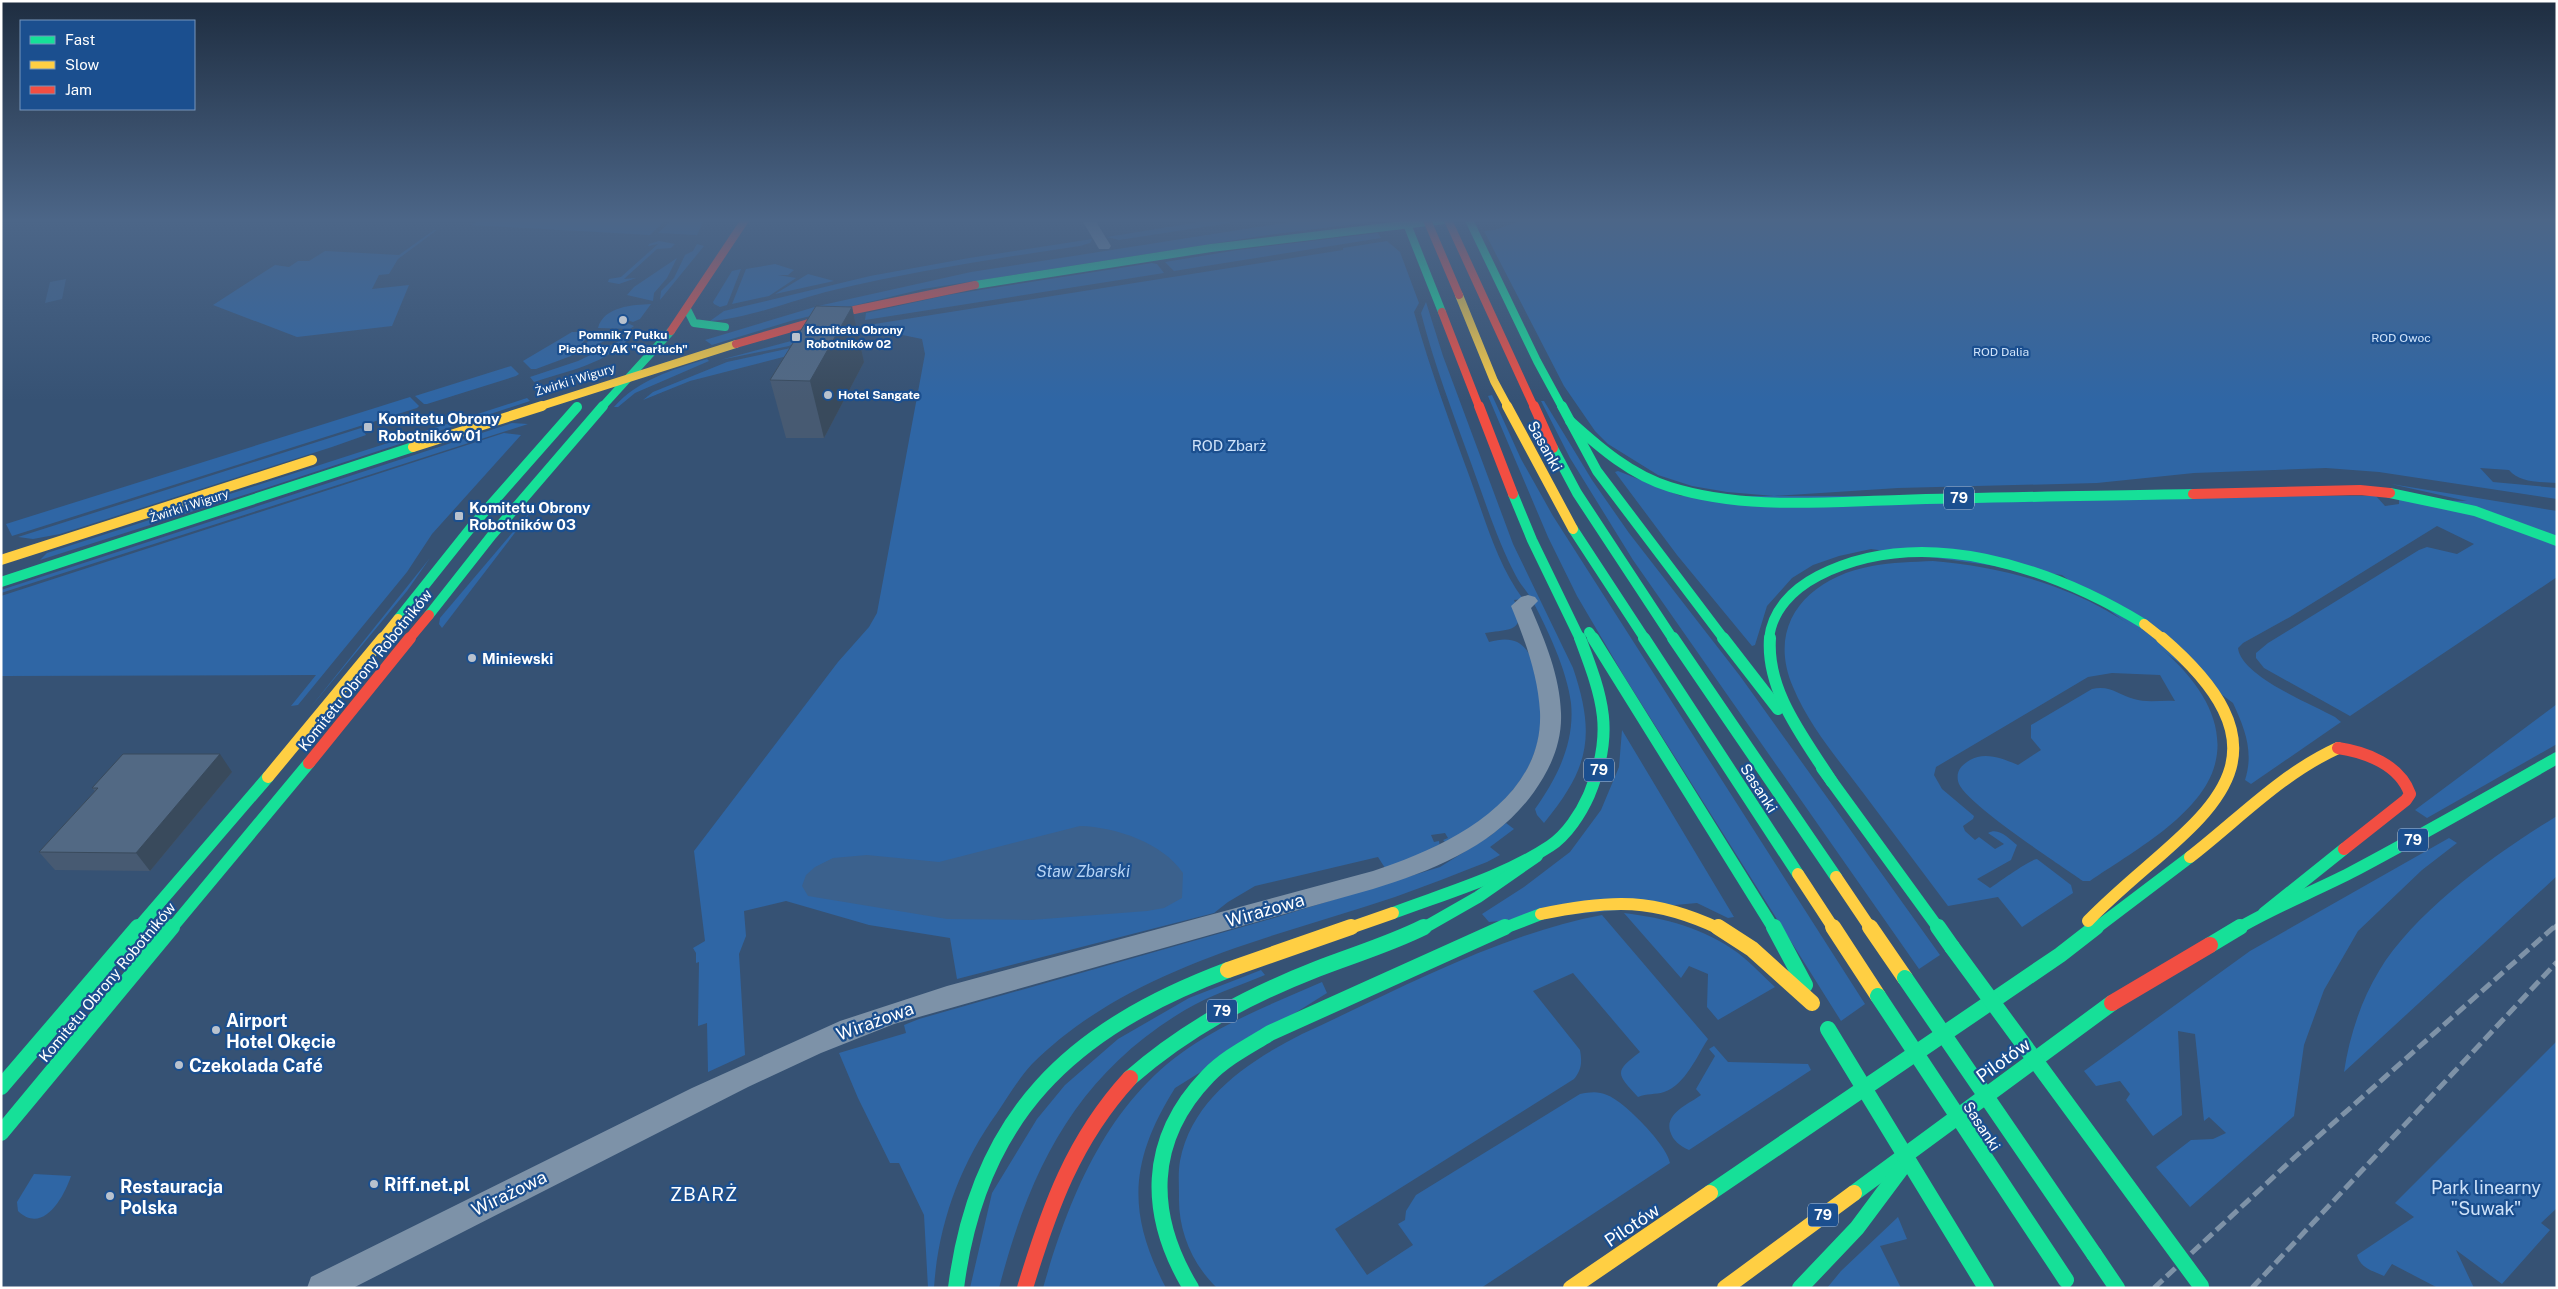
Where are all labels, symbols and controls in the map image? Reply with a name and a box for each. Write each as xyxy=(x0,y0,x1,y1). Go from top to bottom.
legend xyxy=(20,20,195,110)
text: Fast xyxy=(65,31,95,48)
text: Slow xyxy=(65,56,100,73)
text: Jam xyxy=(65,81,92,98)
marker: Pomnik 7 Pułku Piechoty AK "Garłuch" xyxy=(617,314,629,326)
place label: Komitetu Obrony Robotników 02 xyxy=(806,323,903,351)
place label: Pomnik 7 Pułku Piechoty AK "Garłuch" xyxy=(558,328,688,356)
marker: Komitetu Obrony Robotników 02 xyxy=(790,331,802,343)
park label: ROD Owoc xyxy=(2371,331,2431,345)
park label: ROD Dalia xyxy=(1973,345,2029,359)
street label: Żwirki i Wigury xyxy=(533,361,617,399)
place label: Hotel Sangate xyxy=(838,388,920,402)
marker: Hotel Sangate xyxy=(822,389,834,401)
place label: Komitetu Obrony Robotników 01 xyxy=(378,410,500,444)
street label: Sasanki xyxy=(1524,418,1566,474)
marker: Komitetu Obrony Robotników 01 xyxy=(362,421,374,433)
park label: ROD Zbarż xyxy=(1192,437,1266,454)
street label: Żwirki i Wigury xyxy=(147,486,231,525)
road number: 79 xyxy=(1944,486,1974,509)
place label: Komitetu Obrony Robotników 03 xyxy=(469,499,591,533)
marker: Komitetu Obrony Robotników 03 xyxy=(453,510,465,522)
street label: Komitetu Obrony Robotników xyxy=(295,586,436,754)
place label: Miniewski xyxy=(482,650,553,667)
marker: Miniewski xyxy=(466,652,478,664)
road number: 79 xyxy=(1584,758,1614,782)
street label: Sasanki xyxy=(1737,760,1781,816)
road number: 79 xyxy=(2398,828,2428,852)
water label: Staw Zbarski xyxy=(1036,862,1130,881)
street label: Wirażowa xyxy=(1223,889,1307,931)
street label: Komitetu Obrony Robotników xyxy=(35,899,179,1065)
street label: Wirażowa xyxy=(833,997,917,1045)
road number: 79 xyxy=(1207,999,1237,1022)
place label: Airport Hotel Okęcie xyxy=(226,1010,336,1052)
marker: Airport Hotel Okęcie xyxy=(210,1024,222,1036)
street label: Pilotów xyxy=(1972,1033,2034,1087)
place label: Czekolada Café xyxy=(189,1055,323,1076)
marker: Czekolada Café xyxy=(173,1059,185,1071)
street label: Sasanki xyxy=(1960,1098,2004,1154)
street label: Wirażowa xyxy=(468,1166,550,1220)
place label: Riff.net.pl xyxy=(384,1174,470,1195)
place label: Restauracja Polska xyxy=(120,1176,223,1218)
park label: Park linearny "Suwak" xyxy=(2431,1177,2541,1219)
marker: Riff.net.pl xyxy=(368,1178,380,1190)
district label: ZBARŻ xyxy=(670,1183,738,1205)
marker: Restauracja Polska xyxy=(104,1190,116,1202)
street label: Pilotów xyxy=(1601,1199,1663,1251)
road number: 79 xyxy=(1808,1204,1838,1226)

